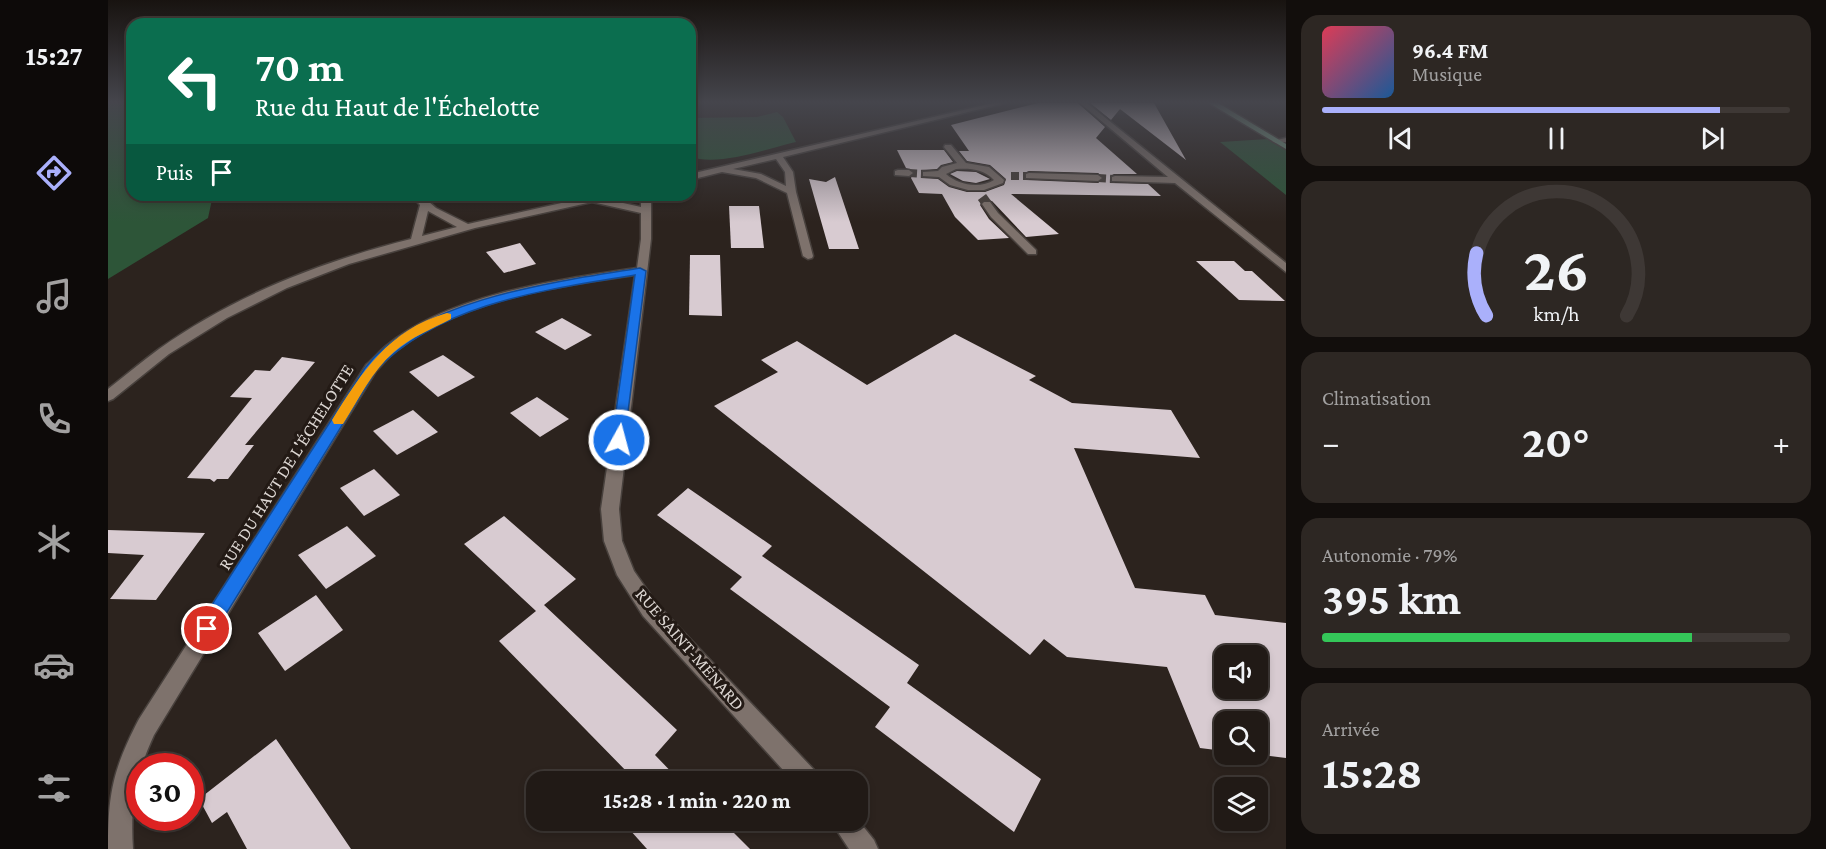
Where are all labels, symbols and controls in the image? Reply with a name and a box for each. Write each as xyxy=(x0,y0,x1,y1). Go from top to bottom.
text: 96.4 FM xyxy=(1412,38,1488,63)
text: 15:27 xyxy=(25,41,83,71)
icon: left xyxy=(156,42,234,120)
text: 70 m xyxy=(255,43,344,90)
text: Musique xyxy=(1412,63,1482,85)
text: Rue du Haut de l'Échelotte xyxy=(255,92,540,122)
icon: previous xyxy=(1384,122,1417,155)
icon: pause xyxy=(1540,122,1573,155)
icon: next xyxy=(1696,122,1729,155)
icon: directions xyxy=(33,152,75,194)
icon: arrive xyxy=(205,156,238,189)
text: Puis xyxy=(156,160,193,185)
text: 26 xyxy=(1523,234,1589,303)
icon: music xyxy=(33,275,75,317)
text: km/h xyxy=(1533,302,1580,326)
street label: RUE DU HAUT DE L'ÉCHELOTTE xyxy=(214,360,358,573)
text: Climatisation xyxy=(1322,387,1431,409)
icon: phone xyxy=(33,398,75,440)
position arrow xyxy=(587,408,651,472)
text: 20° xyxy=(1522,417,1590,467)
text: − xyxy=(1322,424,1339,461)
text: + xyxy=(1773,424,1790,461)
icon: climate xyxy=(33,521,75,563)
text: Autonomie · 79% xyxy=(1322,544,1457,566)
text: 395 km xyxy=(1322,574,1461,624)
street label: RUE SAINT-MÉNARD xyxy=(632,584,748,714)
pin xyxy=(181,603,232,654)
icon: arrive xyxy=(190,612,223,645)
icon: car xyxy=(33,644,75,686)
map controls xyxy=(1214,645,1268,831)
button: sound xyxy=(1214,645,1268,699)
button: search xyxy=(1214,711,1268,765)
text: Arrivée xyxy=(1322,718,1379,740)
text: 15:28 xyxy=(1322,748,1423,798)
speed limit sign: 30 xyxy=(126,753,204,831)
icon: filters xyxy=(33,767,75,809)
button: layers xyxy=(1214,777,1268,831)
text: 15:28 · 1 min · 220 m xyxy=(603,788,791,813)

